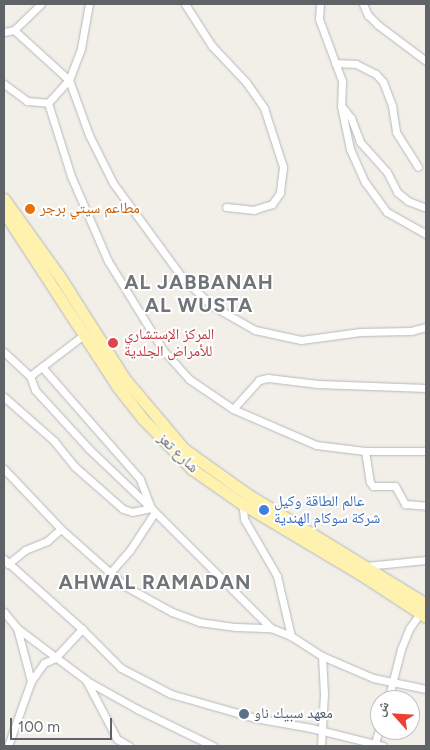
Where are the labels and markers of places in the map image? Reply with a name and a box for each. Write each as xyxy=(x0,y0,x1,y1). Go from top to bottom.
place label: مطاعم سيتي برجر xyxy=(40,200,140,218)
marker: مطاعم سيتي برجر xyxy=(24,203,36,215)
place label: المركز الإستشاري للأمراض الجلدية xyxy=(124,325,214,360)
marker: المركز الإستشاري للأمراض الجلدية xyxy=(106,336,120,350)
place label: عالم الطاقة وكيل شركة سوكام الهندية xyxy=(274,492,380,527)
marker: عالم الطاقة وكيل شركة سوكام الهندية xyxy=(258,504,270,516)
place label: معهد سبيك ناو xyxy=(254,705,333,723)
marker: معهد سبيك ناو xyxy=(238,708,250,720)

